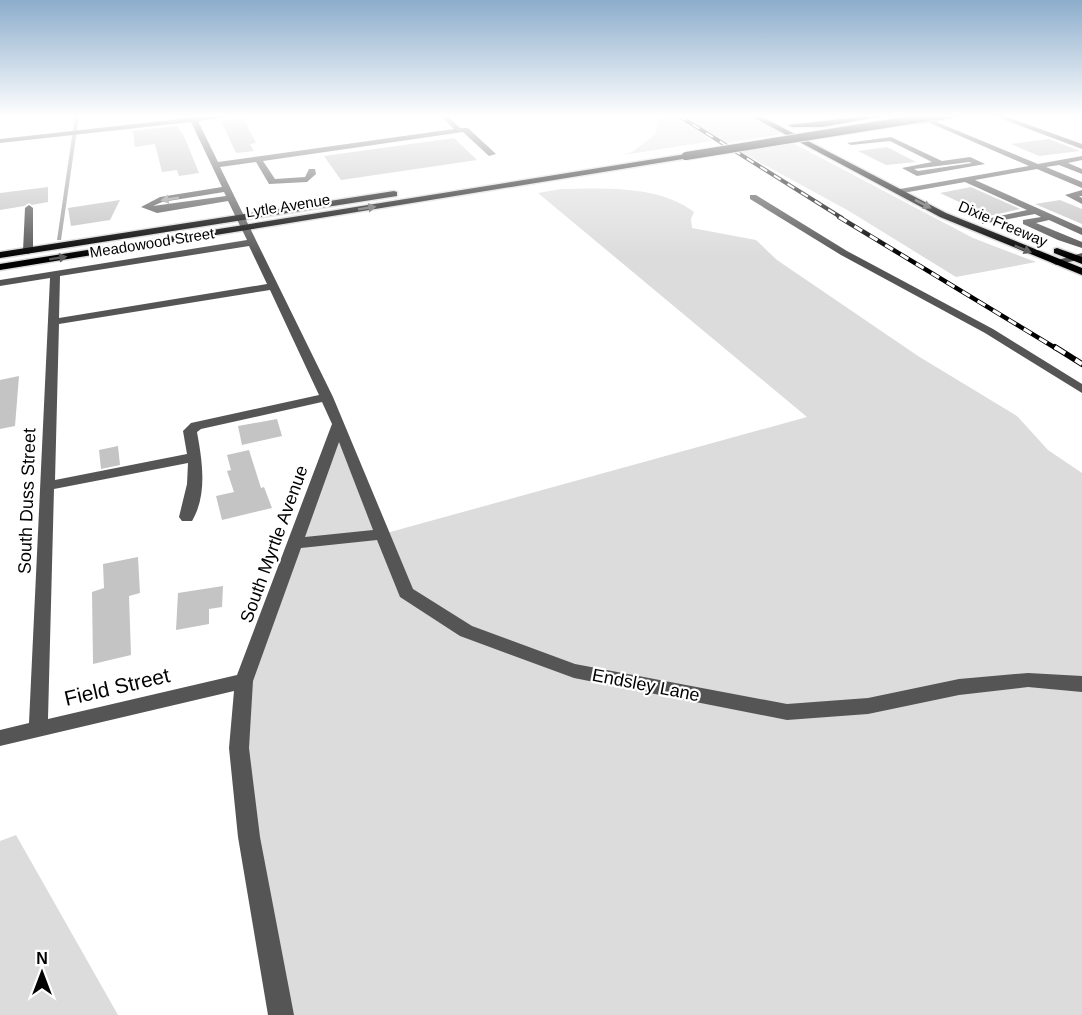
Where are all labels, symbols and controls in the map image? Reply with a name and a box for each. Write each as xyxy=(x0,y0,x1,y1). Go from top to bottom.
street label: Lytle Avenue xyxy=(245,190,331,221)
one-way arrow xyxy=(161,194,180,203)
street label: Dixie Freeway xyxy=(956,197,1051,250)
one-way arrow xyxy=(914,199,931,209)
one-way arrow xyxy=(358,204,377,213)
street label: Meadowood Street xyxy=(88,224,216,261)
one-way arrow xyxy=(1014,245,1032,254)
one-way arrow xyxy=(48,253,67,262)
street label: South Duss Street xyxy=(14,428,40,574)
street label: South Myrtle Avenue xyxy=(236,463,312,625)
street label: Field Street xyxy=(62,663,172,710)
street label: Endsley Lane xyxy=(591,665,701,705)
north arrow xyxy=(12,943,72,1003)
text: N xyxy=(36,950,48,967)

